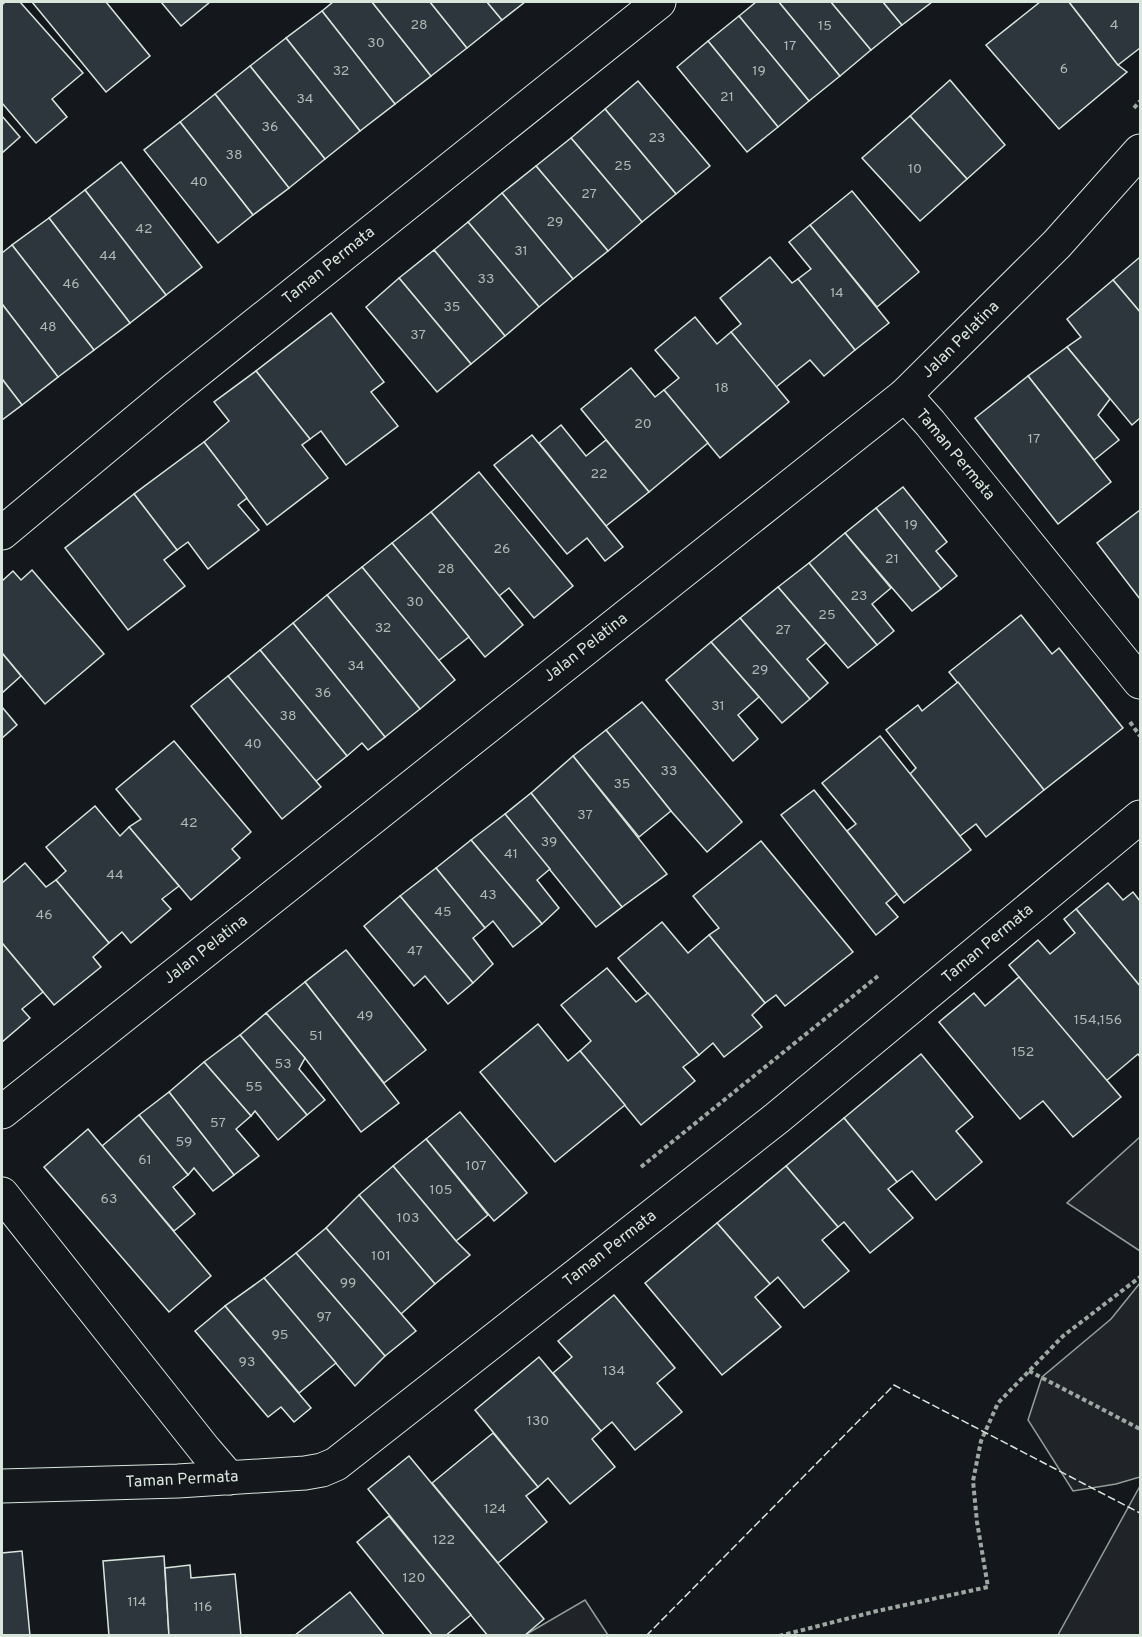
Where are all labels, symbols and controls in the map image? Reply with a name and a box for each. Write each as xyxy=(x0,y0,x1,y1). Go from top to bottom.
house number: 28 xyxy=(410,17,428,34)
house number: 4 xyxy=(1110,17,1118,34)
house number: 15 xyxy=(818,18,832,35)
house number: 30 xyxy=(367,35,385,52)
house number: 17 xyxy=(784,38,796,55)
house number: 6 xyxy=(1060,61,1068,78)
house number: 32 xyxy=(333,63,349,80)
house number: 19 xyxy=(752,63,766,80)
house number: 21 xyxy=(720,89,734,106)
house number: 34 xyxy=(296,91,314,108)
house number: 36 xyxy=(262,119,278,136)
house number: 23 xyxy=(649,130,666,147)
house number: 38 xyxy=(226,147,242,164)
house number: 25 xyxy=(614,158,632,175)
house number: 10 xyxy=(908,161,922,178)
house number: 40 xyxy=(190,174,208,191)
house number: 27 xyxy=(581,186,597,203)
house number: 29 xyxy=(547,214,563,231)
house number: 42 xyxy=(135,221,153,238)
street label: Taman Permata xyxy=(279,223,379,309)
house number: 31 xyxy=(514,243,528,260)
house number: 44 xyxy=(99,248,117,265)
house number: 33 xyxy=(478,271,494,288)
house number: 46 xyxy=(62,276,80,293)
house number: 14 xyxy=(830,285,844,302)
street label: Jalan Pelatina xyxy=(918,297,1004,383)
house number: 35 xyxy=(443,299,461,316)
house number: 48 xyxy=(39,319,57,336)
house number: 37 xyxy=(410,327,426,344)
house number: 18 xyxy=(715,380,729,397)
street label: Taman Permata xyxy=(911,405,999,505)
house number: 20 xyxy=(634,416,652,433)
house number: 17 xyxy=(1028,431,1040,448)
house number: 22 xyxy=(590,466,608,483)
house number: 19 xyxy=(904,517,918,534)
house number: 26 xyxy=(494,541,510,558)
house number: 21 xyxy=(885,551,899,568)
house number: 28 xyxy=(437,561,455,578)
house number: 23 xyxy=(851,588,868,605)
house number: 30 xyxy=(406,594,424,611)
house number: 25 xyxy=(818,607,836,624)
street label: Jalan Pelatina xyxy=(540,609,632,687)
house number: 32 xyxy=(375,620,391,637)
house number: 27 xyxy=(775,622,791,639)
house number: 34 xyxy=(347,658,365,675)
house number: 29 xyxy=(752,662,768,679)
house number: 36 xyxy=(315,685,331,702)
house number: 31 xyxy=(711,698,725,715)
house number: 38 xyxy=(280,708,296,725)
house number: 40 xyxy=(244,736,262,753)
house number: 33 xyxy=(661,763,677,780)
house number: 35 xyxy=(613,776,631,793)
house number: 37 xyxy=(577,807,593,824)
house number: 42 xyxy=(180,815,198,832)
house number: 39 xyxy=(541,834,557,851)
house number: 41 xyxy=(504,846,518,863)
house number: 44 xyxy=(106,867,124,884)
house number: 43 xyxy=(479,887,497,904)
street label: Taman Permata xyxy=(938,900,1038,988)
house number: 45 xyxy=(434,904,452,921)
house number: 46 xyxy=(35,907,53,924)
street label: Jalan Pelatina xyxy=(160,911,252,989)
house number: 47 xyxy=(407,943,423,960)
house number: 49 xyxy=(357,1008,373,1025)
house number: 154,156 xyxy=(1074,1012,1122,1029)
house number: 51 xyxy=(309,1028,323,1045)
house number: 152 xyxy=(1012,1044,1034,1061)
house number: 53 xyxy=(274,1056,292,1073)
house number: 55 xyxy=(245,1079,263,1096)
house number: 57 xyxy=(210,1115,226,1132)
house number: 59 xyxy=(176,1134,192,1151)
house number: 61 xyxy=(138,1152,152,1169)
house number: 107 xyxy=(465,1158,487,1175)
house number: 105 xyxy=(430,1182,452,1199)
house number: 63 xyxy=(101,1191,117,1208)
street label: Taman Permata xyxy=(559,1206,661,1292)
house number: 103 xyxy=(397,1210,419,1227)
house number: 101 xyxy=(371,1248,391,1265)
house number: 99 xyxy=(340,1275,356,1292)
house number: 97 xyxy=(316,1309,332,1326)
house number: 95 xyxy=(271,1327,289,1344)
house number: 93 xyxy=(239,1354,255,1371)
house number: 134 xyxy=(603,1363,625,1380)
house number: 130 xyxy=(527,1413,549,1430)
street label: Taman Permata xyxy=(125,1467,239,1493)
house number: 124 xyxy=(484,1501,506,1518)
house number: 122 xyxy=(433,1532,455,1549)
house number: 120 xyxy=(403,1570,425,1587)
house number: 114 xyxy=(128,1594,146,1611)
house number: 116 xyxy=(194,1599,212,1616)

